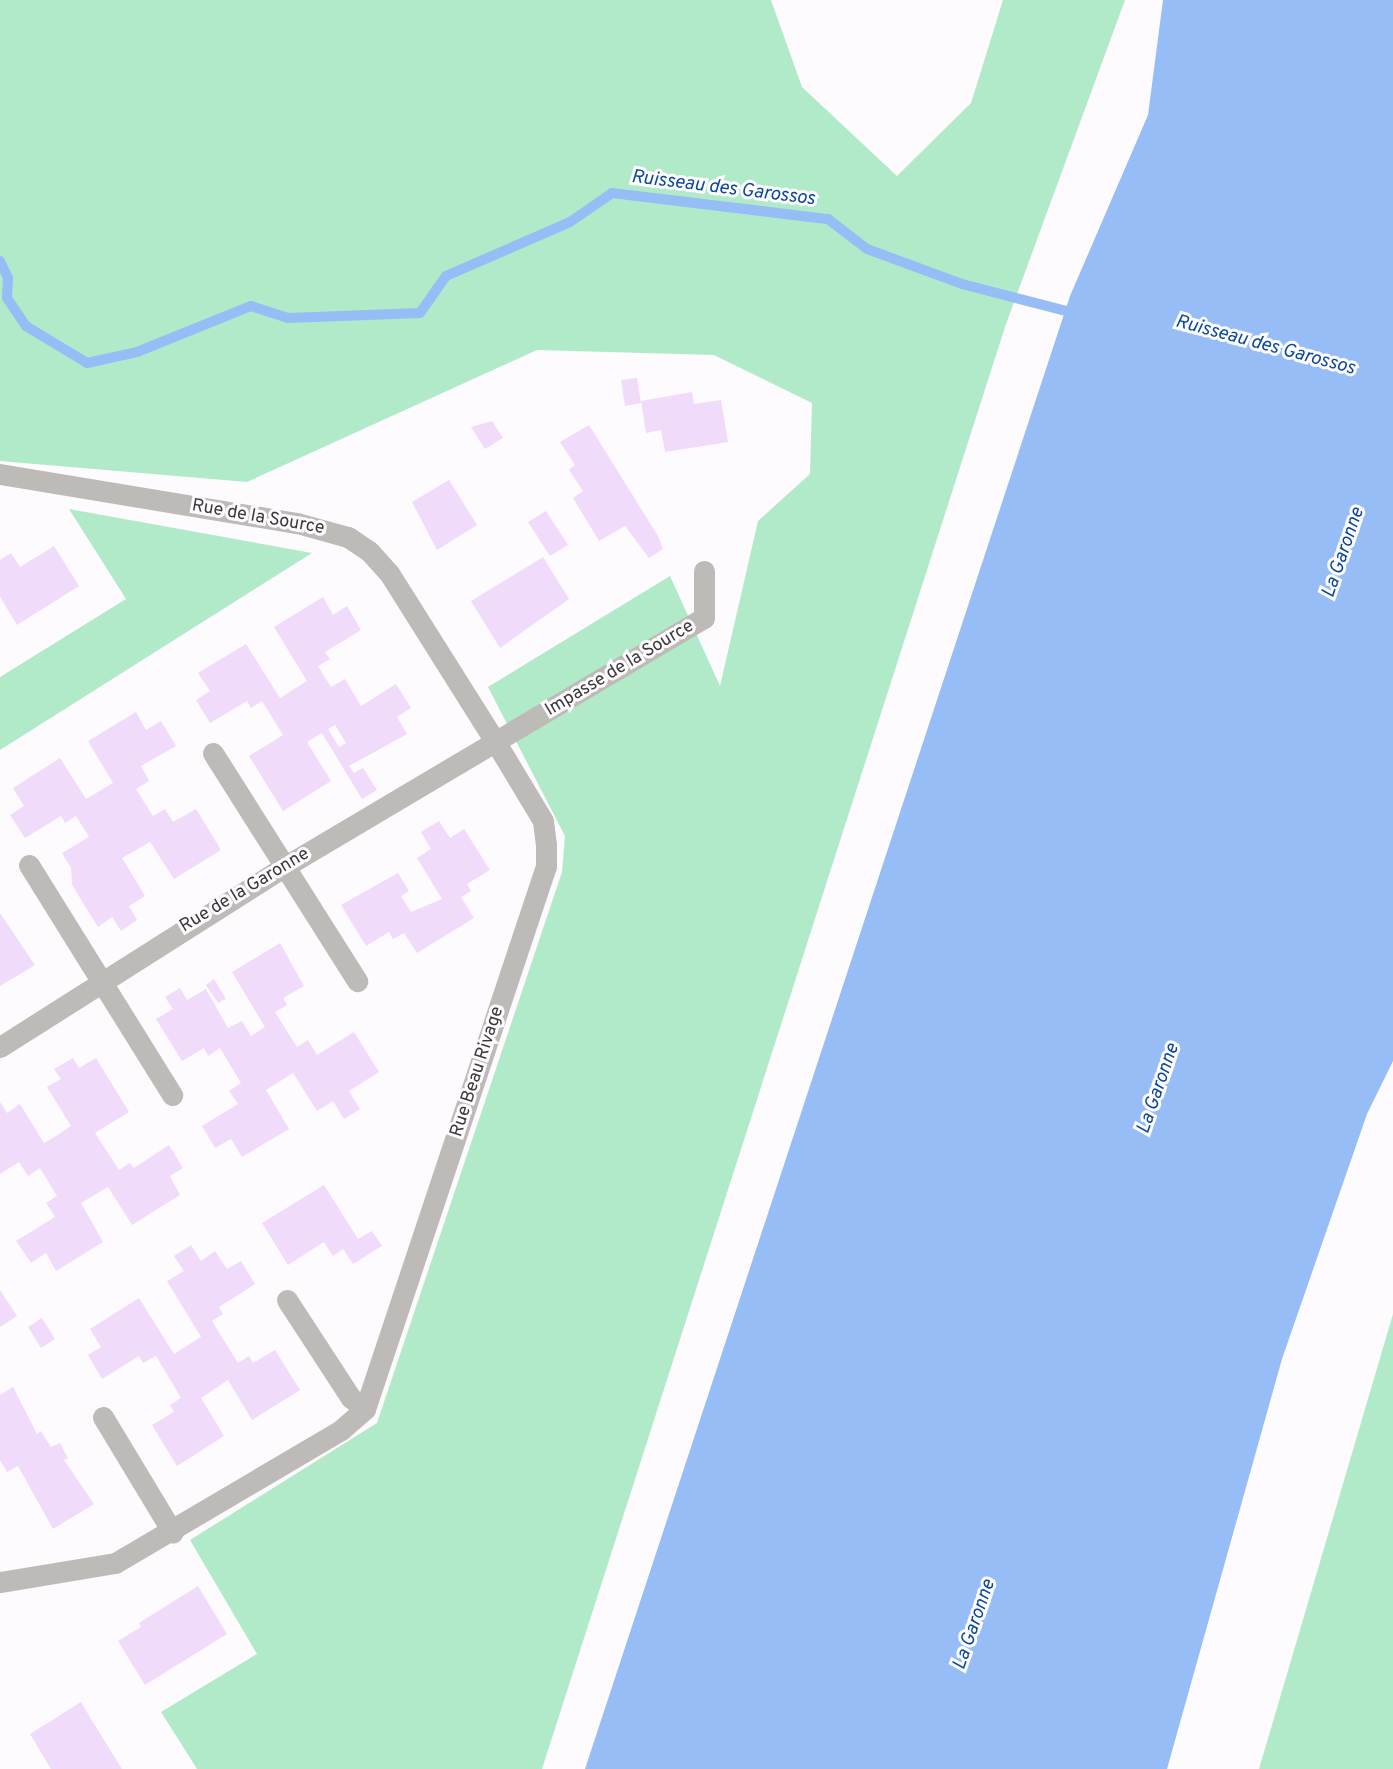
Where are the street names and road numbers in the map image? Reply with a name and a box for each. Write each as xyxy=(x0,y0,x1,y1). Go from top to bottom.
street label: Rue de la Source xyxy=(190,496,326,540)
street label: Impasse de la Source xyxy=(542,616,698,722)
street label: Rue de la Garonne xyxy=(176,844,314,938)
street label: Rue Beau Rivage xyxy=(447,1004,509,1140)

